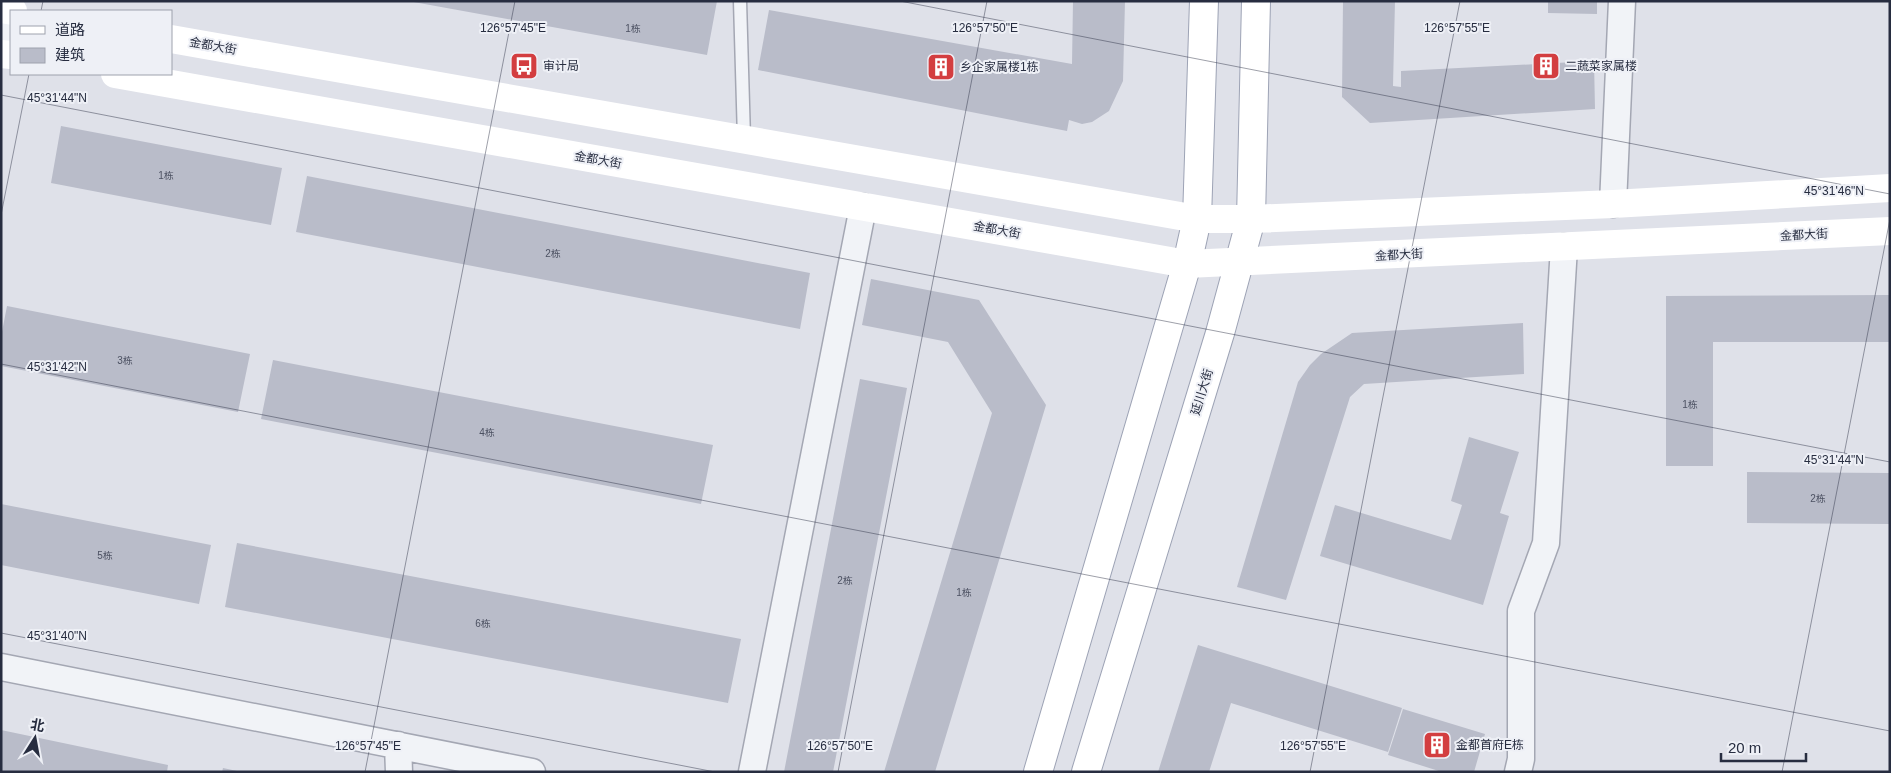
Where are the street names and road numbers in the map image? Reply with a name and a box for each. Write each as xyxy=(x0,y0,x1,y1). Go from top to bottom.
street label: 金都大街 xyxy=(188,35,238,57)
street label: 金都大街 xyxy=(573,149,623,171)
street label: 金都大街 xyxy=(972,219,1022,241)
street label: 金都大街 xyxy=(1780,227,1828,243)
street label: 金都大街 xyxy=(1375,247,1423,263)
street label: 延川大街 xyxy=(1188,367,1216,417)

